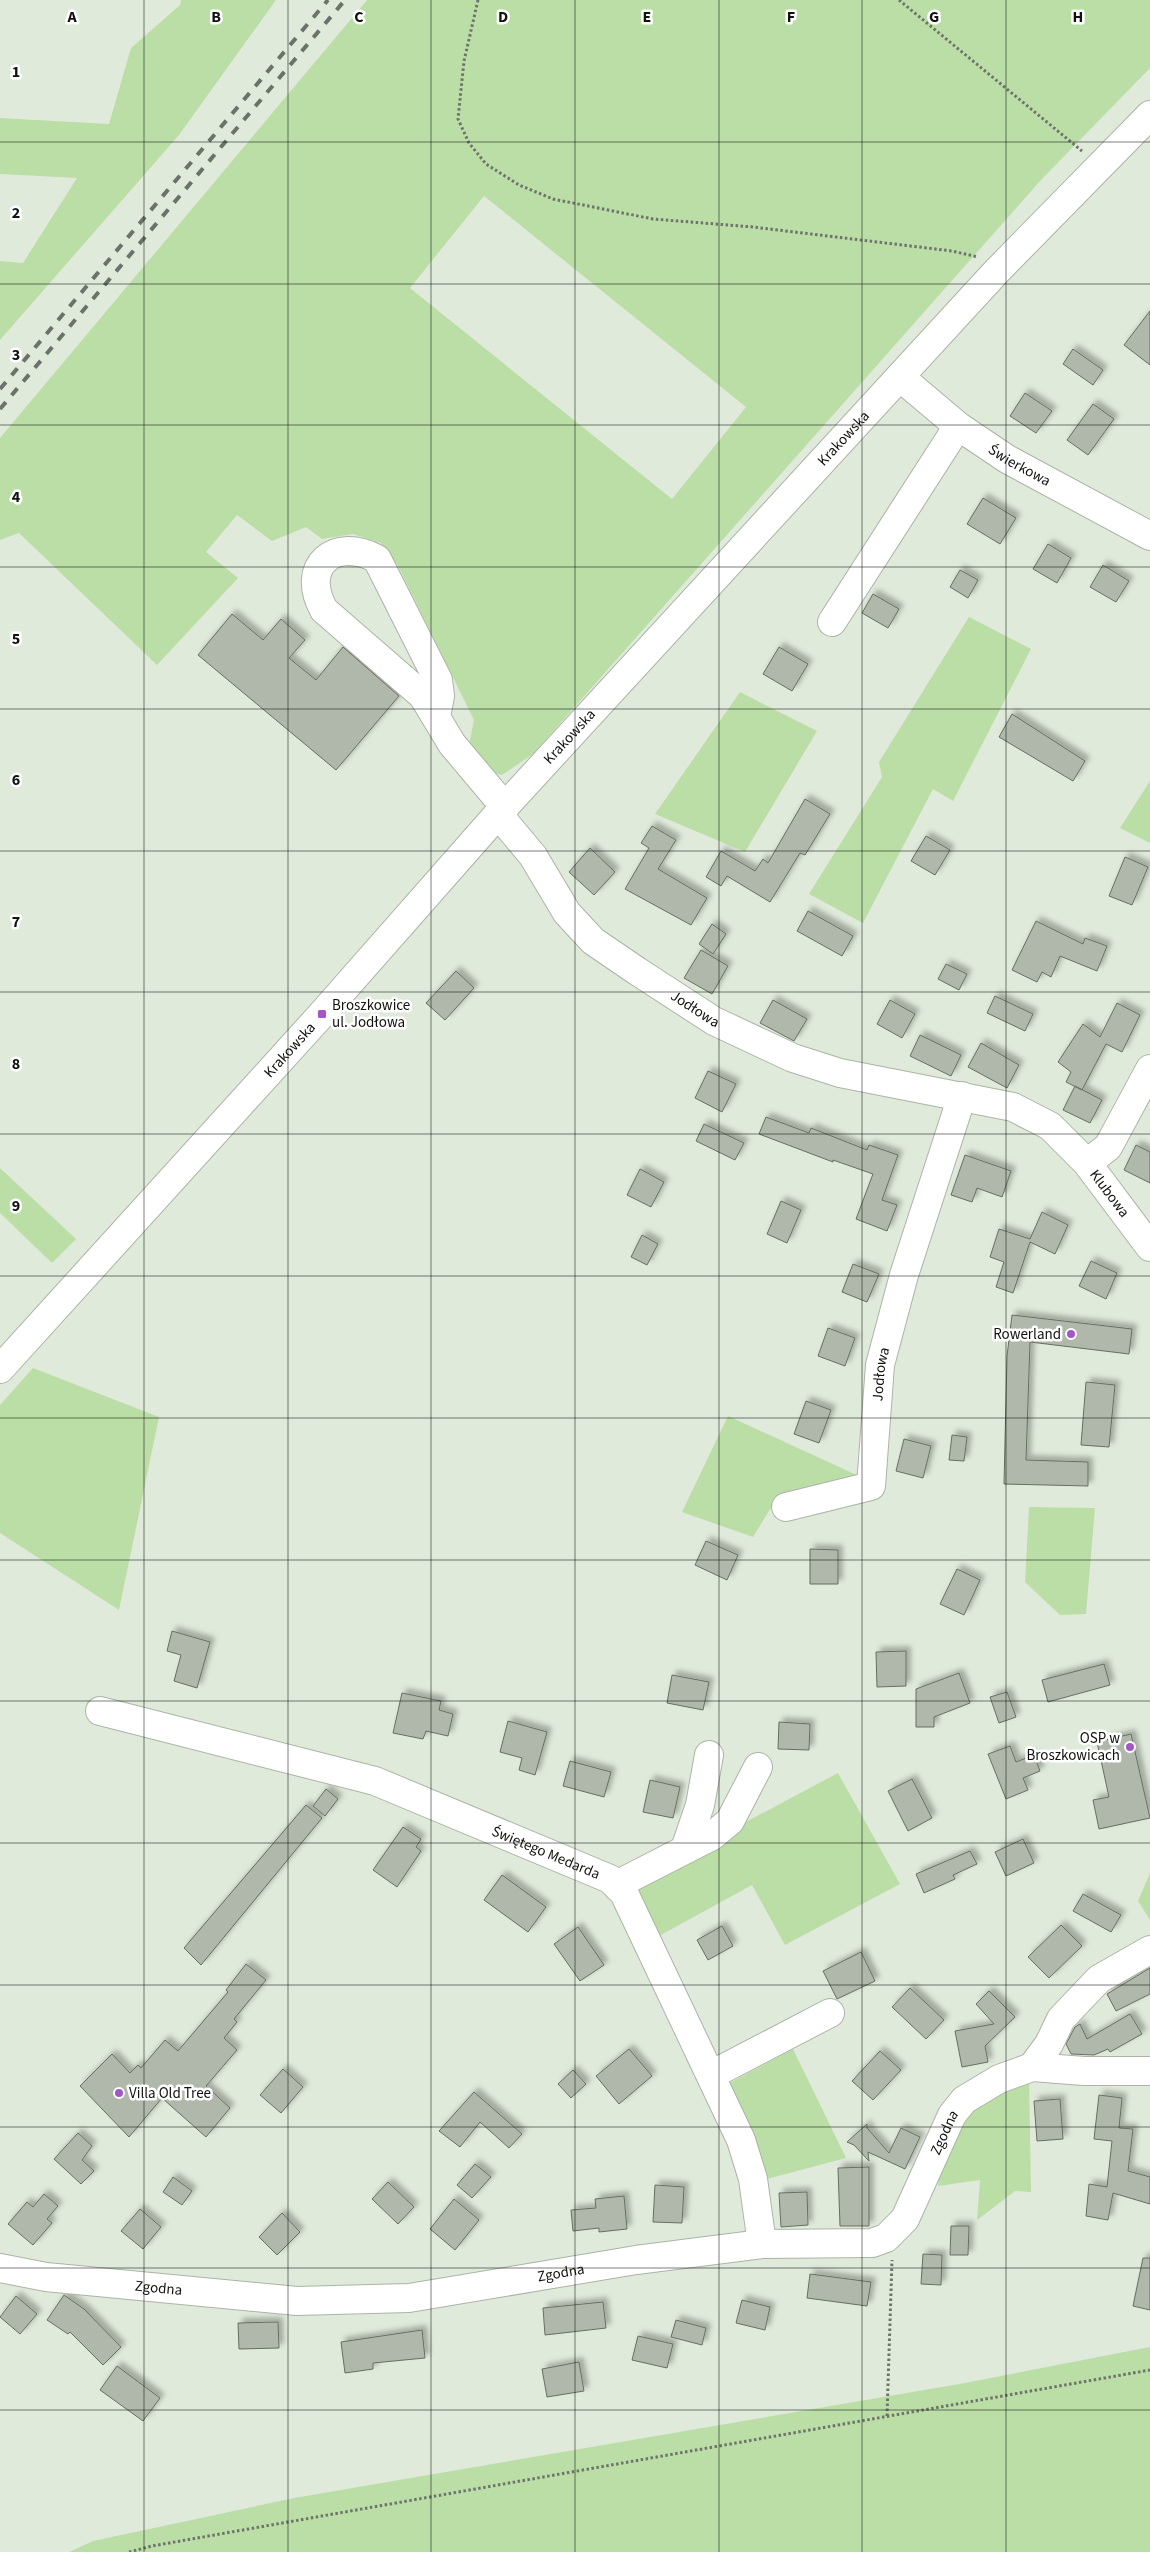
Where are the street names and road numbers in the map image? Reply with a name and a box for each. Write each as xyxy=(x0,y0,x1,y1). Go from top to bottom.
street label: Krakowska xyxy=(812,406,874,470)
street label: Świerkowa xyxy=(984,439,1055,491)
street label: Krakowska xyxy=(538,704,600,769)
street label: Jodłowa xyxy=(667,985,723,1033)
street label: Krakowska xyxy=(259,1017,320,1082)
street label: Klubowa xyxy=(1085,1165,1135,1222)
street label: Jodłowa xyxy=(867,1345,895,1402)
street label: Świętego Medarda xyxy=(489,1820,603,1884)
street label: Zgodna xyxy=(925,2105,963,2158)
street label: Zgodna xyxy=(536,2258,586,2287)
street label: Zgodna xyxy=(134,2275,183,2300)

